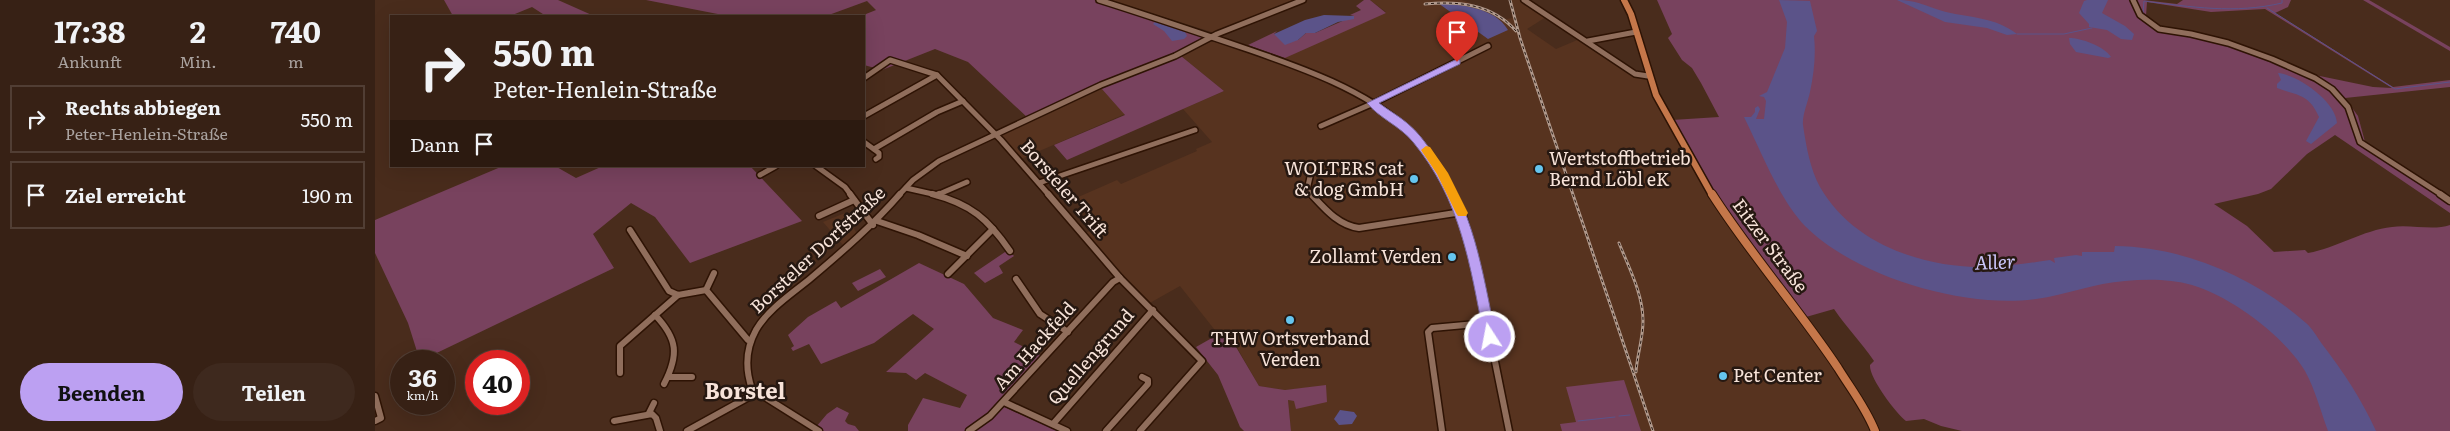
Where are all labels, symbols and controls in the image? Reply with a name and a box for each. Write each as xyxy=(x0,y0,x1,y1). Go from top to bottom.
text: 17:38 xyxy=(54,8,125,52)
text: 2 xyxy=(190,8,206,52)
text: 740 xyxy=(270,8,321,52)
pin xyxy=(1436,11,1478,62)
icon: arrive xyxy=(1443,18,1471,46)
text: 550 m xyxy=(493,25,595,77)
icon: right xyxy=(410,35,475,100)
text: Ankunft xyxy=(58,49,122,73)
text: Min. xyxy=(179,49,216,73)
text: m xyxy=(288,49,304,73)
text: Peter-Henlein-Straße xyxy=(493,72,717,105)
text: Rechts abbiegen xyxy=(65,93,221,121)
icon: right xyxy=(22,105,50,133)
text: 550 m xyxy=(300,105,353,133)
text: Peter-Henlein-Straße xyxy=(65,121,228,145)
text: Dann xyxy=(410,130,460,158)
icon: arrive xyxy=(470,130,498,158)
street label: Borsteler Trift xyxy=(1015,133,1116,244)
place label: Wertstoffbetrieb Bernd Löbl eK xyxy=(1549,144,1691,192)
place label: WOLTERS cat & dog GmbH xyxy=(1284,154,1405,202)
marker: Wertstoffbetrieb Bernd Löbl eK xyxy=(1533,163,1545,175)
marker: WOLTERS cat & dog GmbH xyxy=(1408,173,1420,185)
street label: Borsteler Dorfstraße xyxy=(743,179,891,319)
icon: arrive xyxy=(22,181,50,209)
text: Ziel erreicht xyxy=(65,181,186,209)
text: 190 m xyxy=(302,181,353,209)
street label: Eitzer Straße xyxy=(1727,192,1816,298)
place label: Zollamt Verden xyxy=(1310,242,1442,269)
water label: Aller xyxy=(1974,246,2016,276)
marker: Zollamt Verden xyxy=(1446,251,1458,263)
street label: Am Hackfeld xyxy=(987,295,1081,395)
street label: Quellengrund xyxy=(1040,302,1139,410)
position arrow xyxy=(1463,310,1515,362)
marker: THW Ortsverband Verden xyxy=(1284,314,1296,326)
place label: THW Ortsverband Verden xyxy=(1210,324,1370,372)
speed limit sign: 40 xyxy=(465,350,530,415)
text: 36 xyxy=(408,358,437,395)
place label: Pet Center xyxy=(1733,361,1822,388)
button: Beenden xyxy=(20,363,183,421)
button: Teilen xyxy=(193,363,355,421)
marker: Pet Center xyxy=(1717,370,1729,382)
district label: Borstel xyxy=(704,373,786,406)
text: km/h xyxy=(407,386,438,404)

